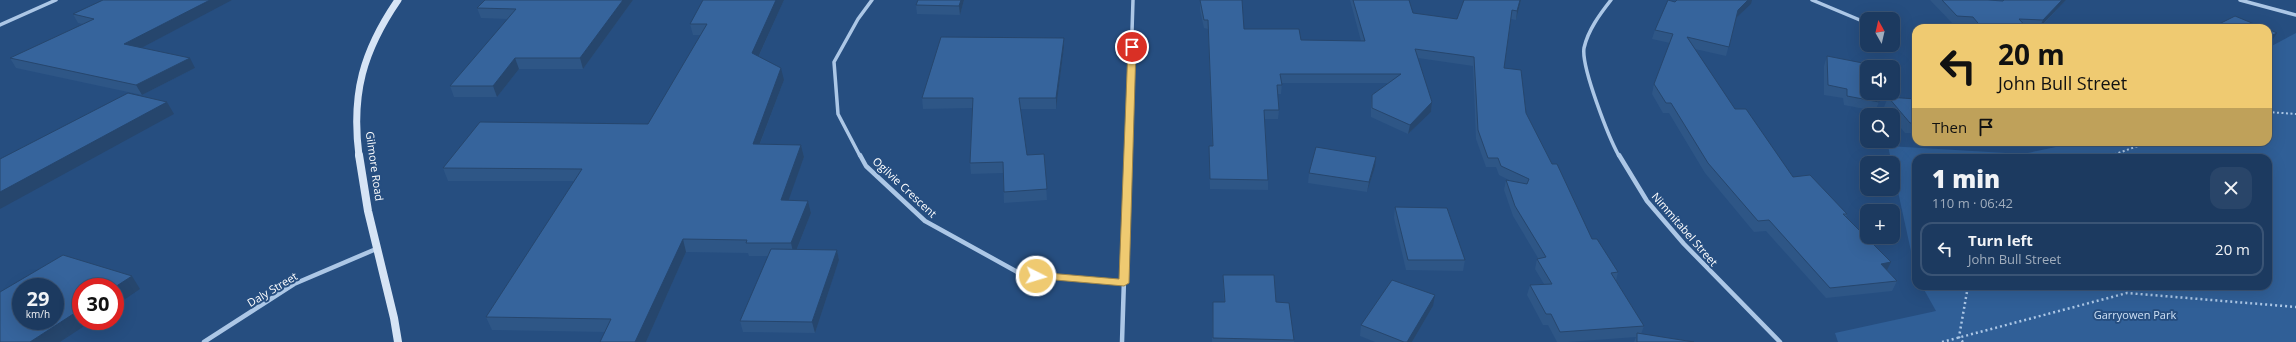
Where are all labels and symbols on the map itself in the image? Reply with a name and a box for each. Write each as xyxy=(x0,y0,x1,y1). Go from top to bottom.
north arrow xyxy=(1860,12,1900,52)
pin xyxy=(1115,30,1149,64)
street label: Gilmore Road xyxy=(363,130,387,202)
street label: Ogilvie Crescent xyxy=(870,153,940,221)
street label: Nimmitabel Street xyxy=(1649,189,1721,269)
position arrow xyxy=(1015,255,1057,297)
street label: Daly Street xyxy=(244,268,300,310)
speed limit sign: 30 xyxy=(72,278,124,330)
park label: Garryowen Park xyxy=(2094,307,2176,322)

